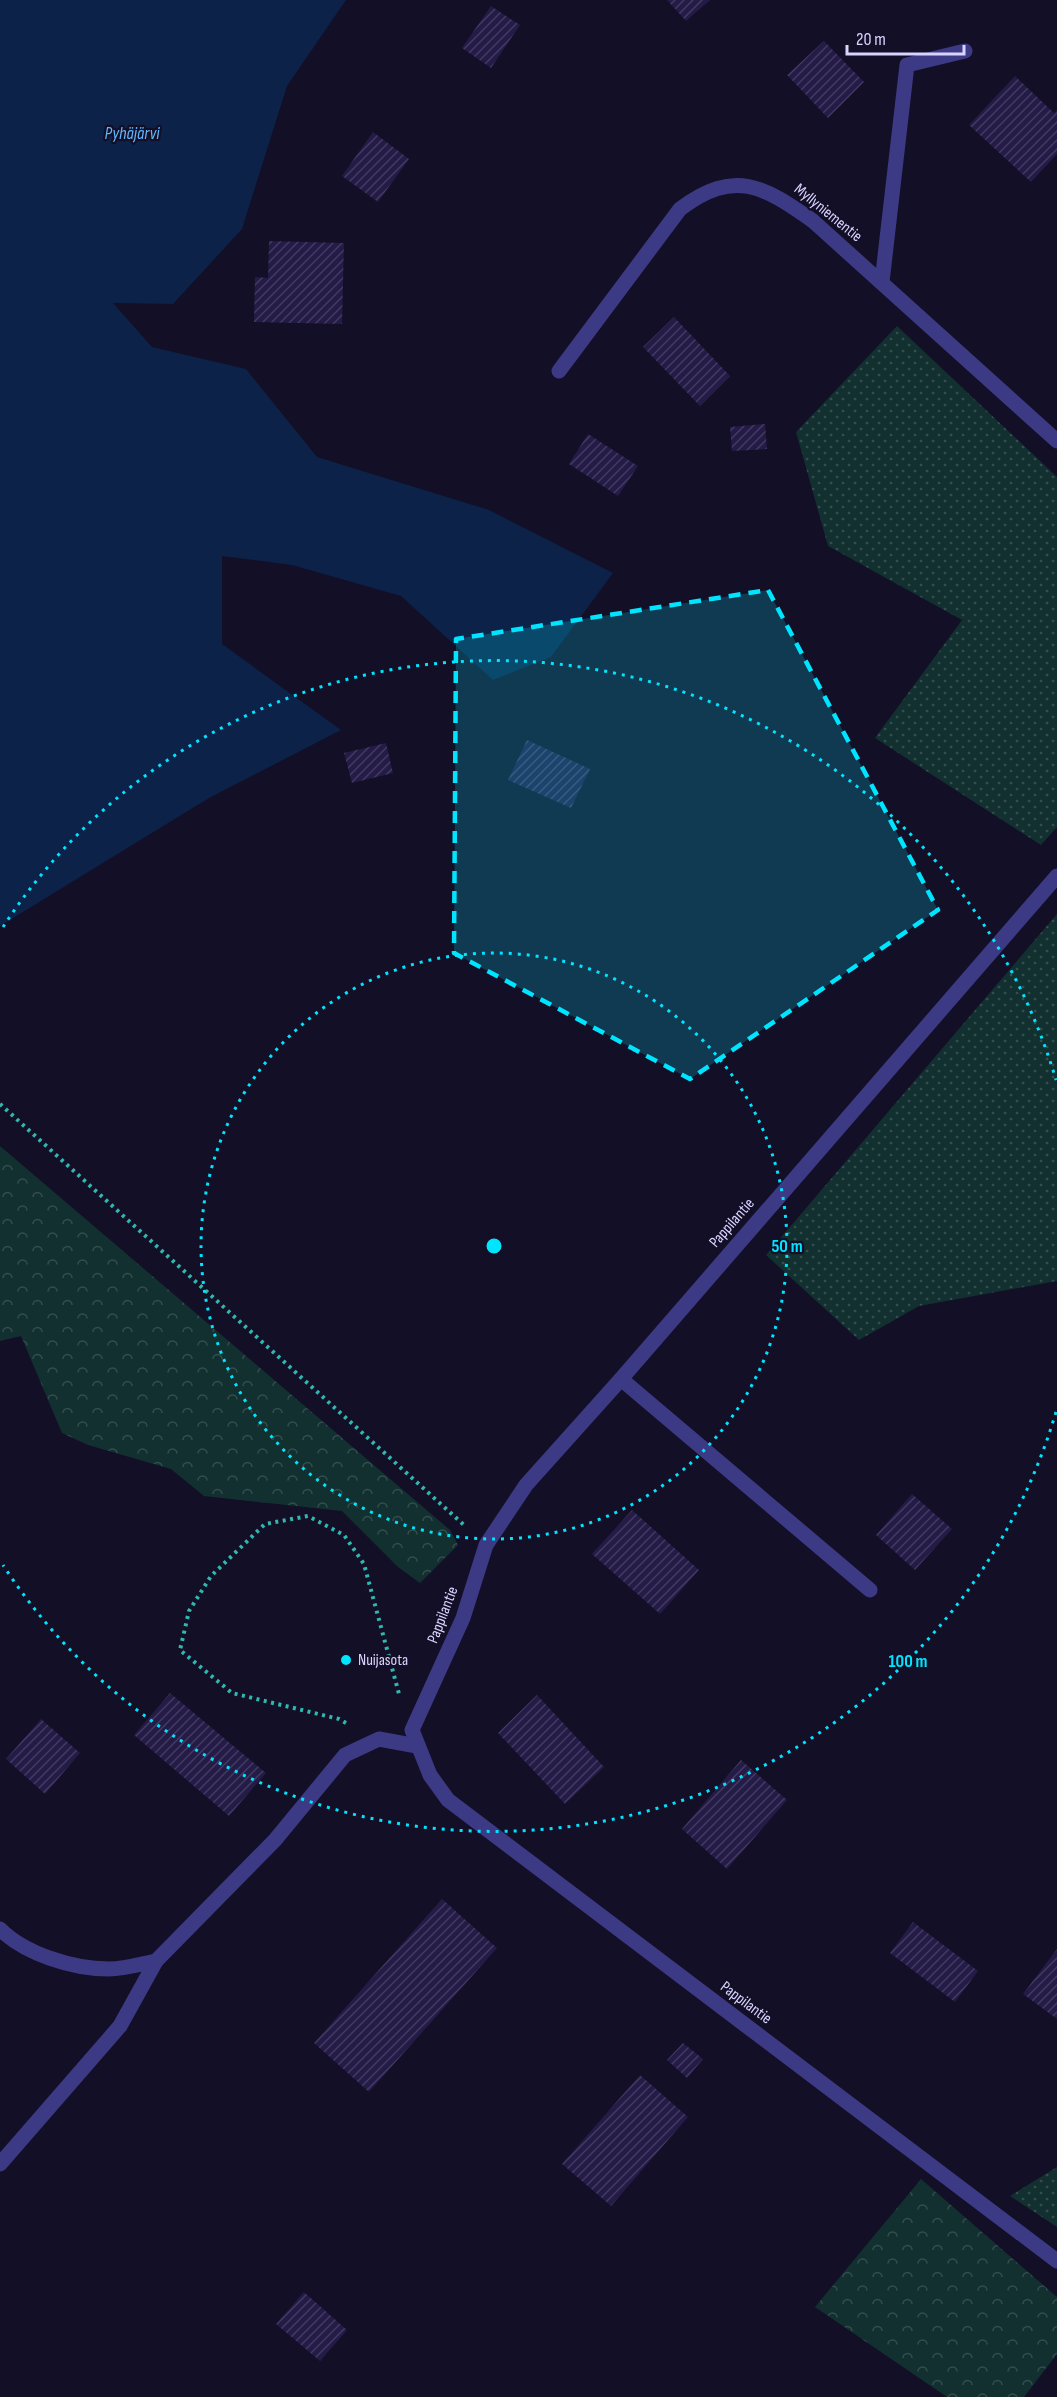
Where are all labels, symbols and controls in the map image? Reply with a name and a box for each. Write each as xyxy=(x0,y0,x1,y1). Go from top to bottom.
scale bar xyxy=(847,18,964,56)
text: 20 m xyxy=(856,29,886,50)
water label: Pyhäjärvi xyxy=(104,123,160,144)
street label: Myllyniementie xyxy=(790,180,866,246)
street label: Pappilantie xyxy=(705,1194,759,1252)
centre of rings xyxy=(484,1236,504,1256)
text: 50 m xyxy=(771,1236,803,1257)
street label: Pappilantie xyxy=(424,1584,462,1646)
place label: Nuijasota xyxy=(358,1651,408,1670)
text: 100 m xyxy=(889,1651,928,1672)
marker: Nuijasota xyxy=(339,1653,353,1667)
street label: Pappilantie xyxy=(717,1978,775,2028)

